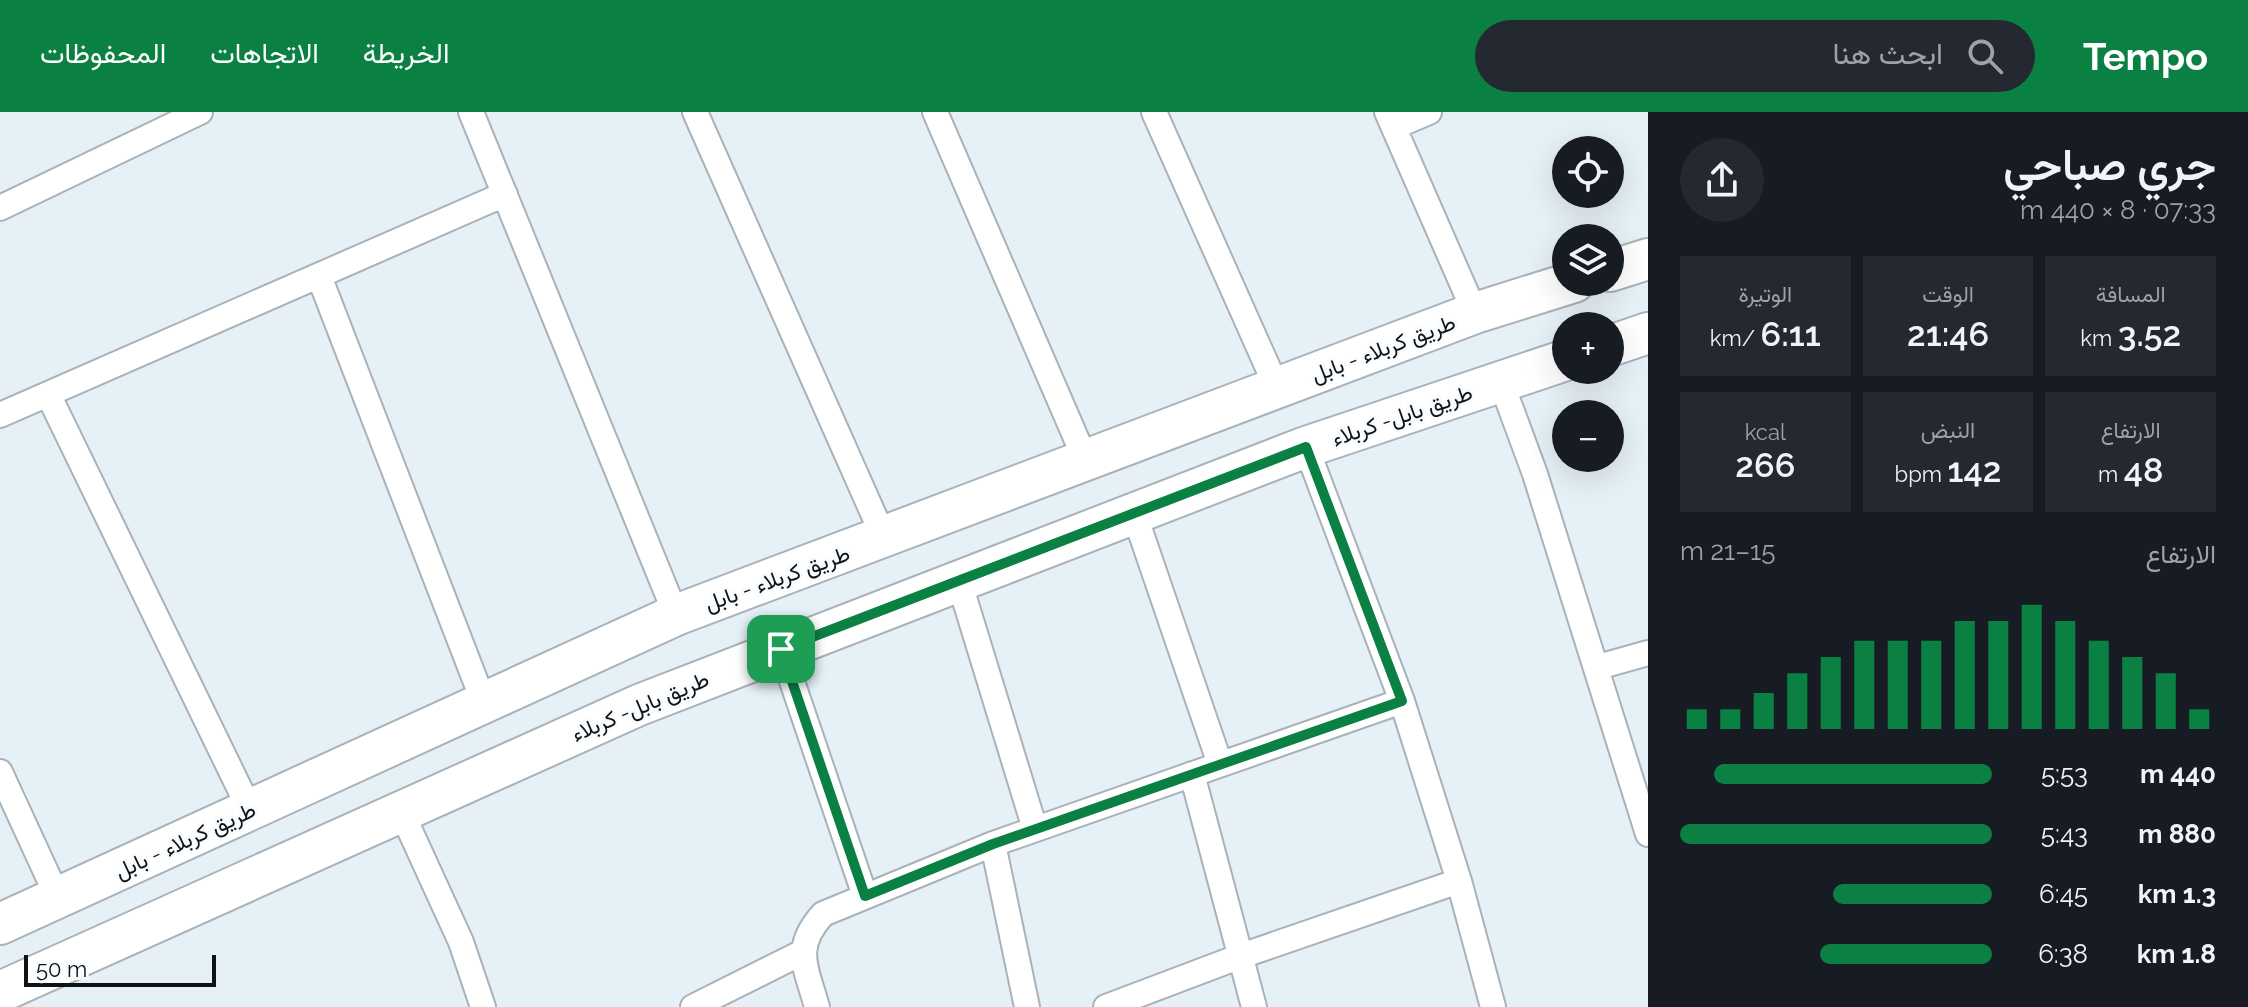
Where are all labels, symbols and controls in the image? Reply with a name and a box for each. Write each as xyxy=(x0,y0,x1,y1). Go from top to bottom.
search box xyxy=(1475,20,2035,92)
icon: search xyxy=(1963,34,2007,78)
text: Tempo xyxy=(2083,34,2208,79)
text: ابحث هنا xyxy=(1832,36,1943,71)
text: المحفوظات xyxy=(40,37,166,70)
text: الاتجاهات xyxy=(210,37,319,70)
text: الخريطة xyxy=(363,37,449,70)
map controls xyxy=(1552,136,1624,472)
button: locate xyxy=(1552,136,1624,208)
button: share xyxy=(1680,138,1764,222)
text: جري صباحي xyxy=(2003,139,2216,190)
text: 07:33 · 8 × 440 m xyxy=(2020,195,2216,225)
button: layers xyxy=(1552,224,1624,296)
text: الوتيرة xyxy=(1738,281,1792,307)
text: الوقت xyxy=(1922,281,1974,307)
text: المسافة xyxy=(2096,281,2166,307)
street label: طريق كربلاء - بابل xyxy=(1307,309,1459,388)
button: + xyxy=(1552,312,1624,384)
text: 6:11 xyxy=(1761,314,1821,354)
text: 21:46 xyxy=(1907,314,1989,354)
text: 3.52 xyxy=(2118,314,2181,354)
text: /km xyxy=(1710,325,1761,351)
text: km xyxy=(2080,325,2118,351)
street label: طريق بابل- كربلاء xyxy=(1328,379,1476,452)
button: − xyxy=(1552,400,1624,472)
text: النبض xyxy=(1921,417,1975,443)
text: الارتفاع xyxy=(2101,417,2161,443)
text: kcal xyxy=(1745,419,1786,445)
text: 266 xyxy=(1735,445,1795,485)
text: 142 xyxy=(1948,450,2001,490)
text: 48 xyxy=(2124,450,2163,490)
text: bpm xyxy=(1895,461,1948,487)
text: m xyxy=(2098,461,2124,487)
text: 15–21 m xyxy=(1680,536,1775,566)
text: الارتفاع xyxy=(2145,539,2216,569)
street label: طريق كربلاء - بابل xyxy=(701,540,853,617)
pin xyxy=(747,615,815,683)
icon: arrive xyxy=(759,627,803,671)
street label: طريق بابل- كربلاء xyxy=(567,665,713,748)
text: 5:53 xyxy=(2041,759,2088,789)
text: 440 m xyxy=(2140,759,2216,789)
street label: طريق كربلاء - بابل xyxy=(110,796,260,885)
text: 5:43 xyxy=(2041,819,2088,849)
text: 880 m xyxy=(2138,819,2216,849)
text: 6:45 xyxy=(2039,879,2088,909)
text: 1.3 km xyxy=(2138,879,2216,909)
text: 6:38 xyxy=(2038,939,2088,969)
text: 1.8 km xyxy=(2137,939,2216,969)
scale bar xyxy=(24,951,216,987)
text: 50 m xyxy=(36,956,87,982)

